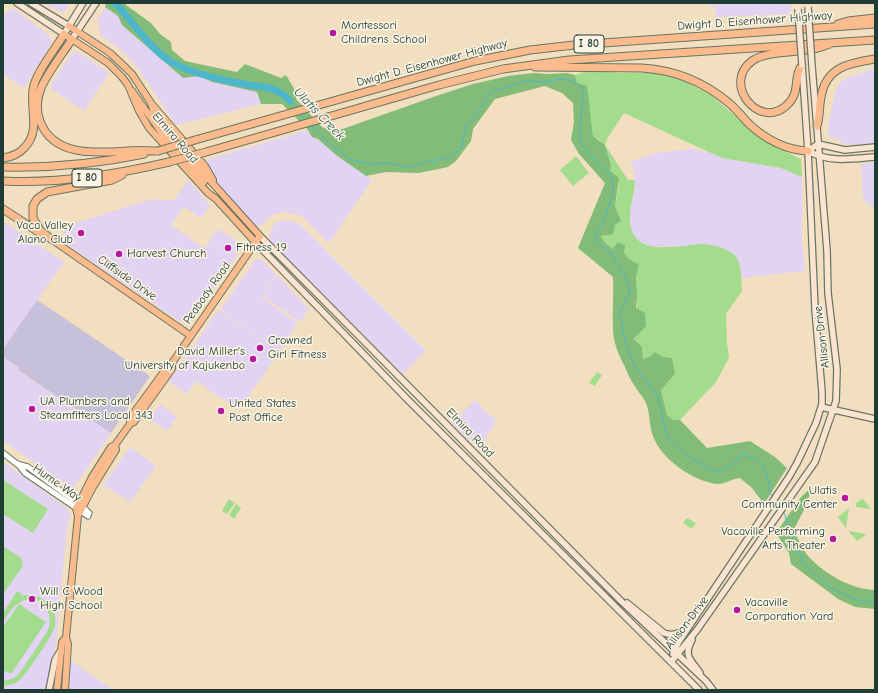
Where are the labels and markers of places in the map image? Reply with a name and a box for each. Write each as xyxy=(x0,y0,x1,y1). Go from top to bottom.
place label: Montessori Childrens School xyxy=(341,19,427,47)
marker: Montessori Childrens School xyxy=(328,28,338,38)
place label: Vaca Valley Alano Club xyxy=(17,219,73,247)
marker: Vaca Valley Alano Club xyxy=(76,228,86,238)
place label: Fitness 19 xyxy=(236,241,287,255)
marker: Fitness 19 xyxy=(223,243,233,253)
place label: Harvest Church xyxy=(127,247,206,261)
marker: Harvest Church xyxy=(114,249,124,259)
place label: Crowned Girl Fitness xyxy=(268,334,326,362)
marker: Crowned Girl Fitness xyxy=(255,343,265,353)
place label: David Miller's University of Kajukenbo xyxy=(125,345,245,373)
marker: David Miller's University of Kajukenbo xyxy=(248,354,258,364)
place label: UA Plumbers and Steamfitters Local 343 xyxy=(40,395,153,423)
place label: United States Post Office xyxy=(229,397,296,425)
marker: UA Plumbers and Steamfitters Local 343 xyxy=(27,404,37,414)
marker: United States Post Office xyxy=(216,406,226,416)
place label: Ulatis Community Center xyxy=(741,484,837,512)
marker: Ulatis Community Center xyxy=(840,493,850,503)
place label: Vacaville Performing Arts Theater xyxy=(721,525,825,553)
marker: Vacaville Performing Arts Theater xyxy=(828,534,838,544)
place label: Will C Wood High School xyxy=(40,585,103,613)
marker: Will C Wood High School xyxy=(27,594,37,604)
place label: Vacaville Corporation Yard xyxy=(745,596,833,624)
marker: Vacaville Corporation Yard xyxy=(732,605,742,615)

